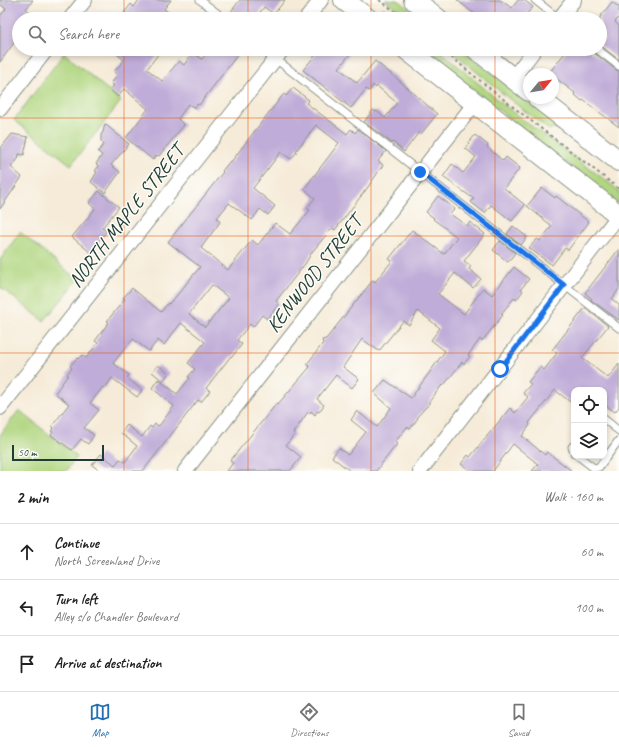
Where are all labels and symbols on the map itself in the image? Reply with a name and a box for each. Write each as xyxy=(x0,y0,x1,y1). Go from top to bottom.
north arrow xyxy=(523,68,559,104)
street label: NORTH MAPLE STREET xyxy=(63,136,192,292)
route end xyxy=(411,163,429,181)
street label: KENWOOD STREET xyxy=(261,207,370,337)
route start xyxy=(491,360,509,378)
scale bar xyxy=(12,443,104,462)

